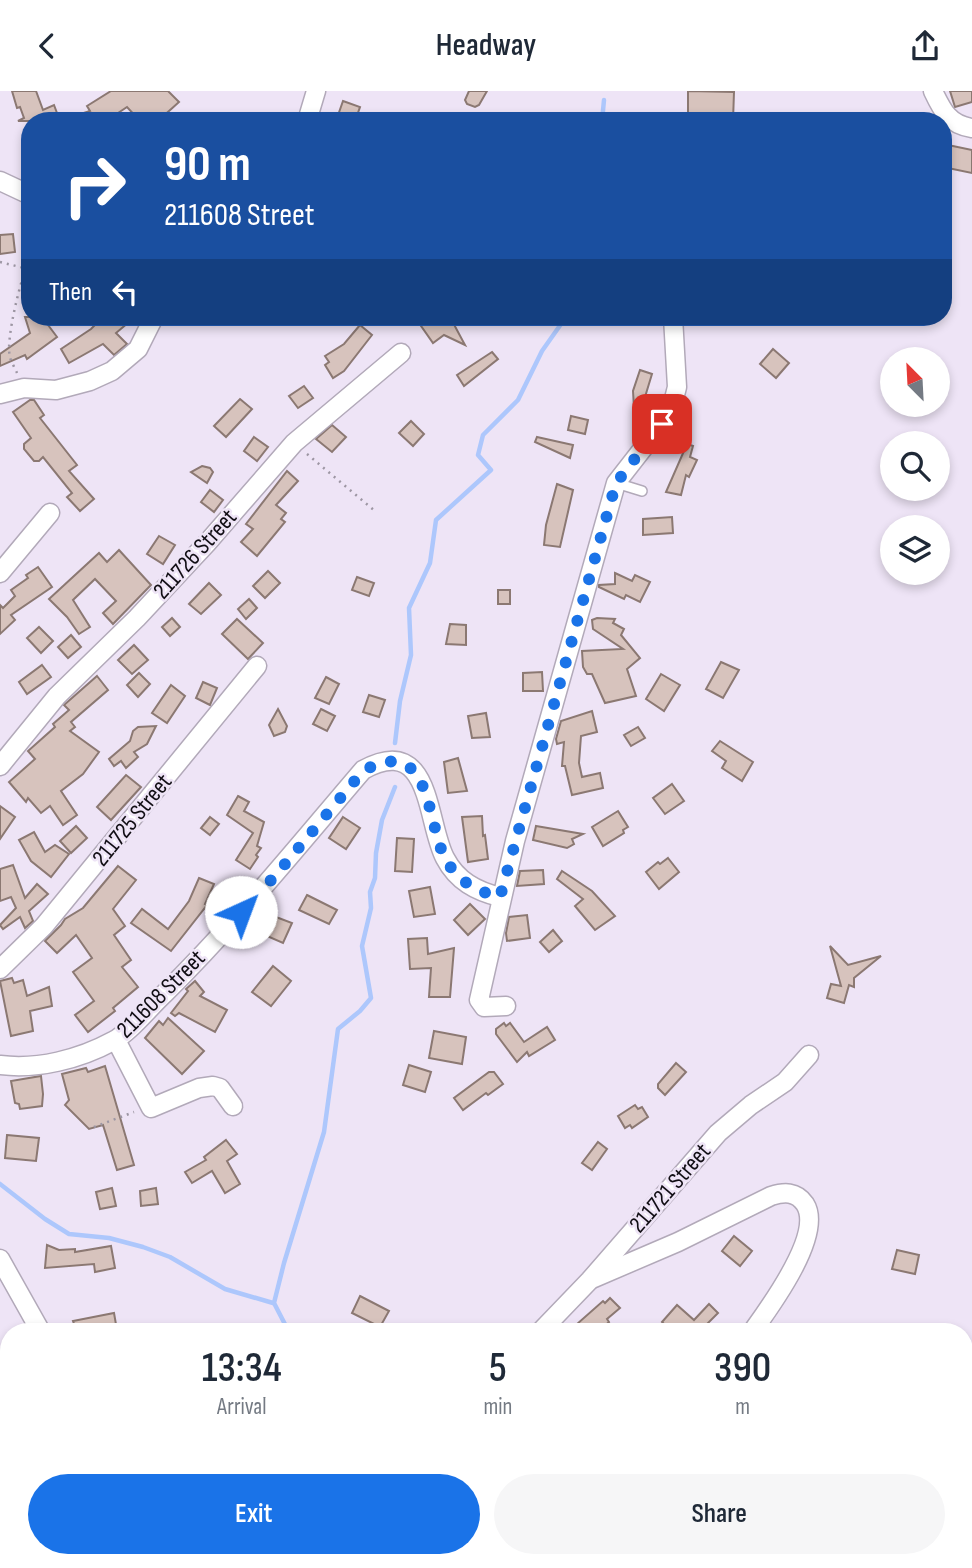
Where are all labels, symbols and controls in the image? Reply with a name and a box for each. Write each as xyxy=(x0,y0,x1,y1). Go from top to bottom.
text: Headway xyxy=(436,26,536,65)
icon: back xyxy=(28,27,66,65)
icon: share xyxy=(906,27,944,65)
text: 90 m xyxy=(164,136,251,195)
icon: right xyxy=(49,140,140,231)
text: 211608 Street xyxy=(164,196,315,235)
icon: left xyxy=(106,273,144,311)
text: Then xyxy=(49,277,92,308)
north arrow xyxy=(880,347,950,417)
map controls xyxy=(880,347,950,585)
pin xyxy=(632,394,692,454)
icon: arrive xyxy=(643,405,681,443)
button: search xyxy=(880,431,950,501)
street label: 211726 Street xyxy=(147,503,243,605)
button: layers xyxy=(880,515,950,585)
street label: 211725 Street xyxy=(86,768,178,872)
position arrow xyxy=(204,875,278,949)
street label: 211608 Street xyxy=(111,944,211,1044)
street label: 211721 Street xyxy=(623,1137,717,1239)
text: 13:34 xyxy=(202,1343,282,1394)
text: 5 xyxy=(489,1343,507,1394)
text: 390 xyxy=(714,1343,771,1394)
text: Arrival xyxy=(217,1393,266,1421)
text: min xyxy=(483,1393,512,1421)
text: m xyxy=(735,1393,750,1421)
button: Exit xyxy=(28,1474,480,1554)
button: Share xyxy=(494,1474,945,1554)

